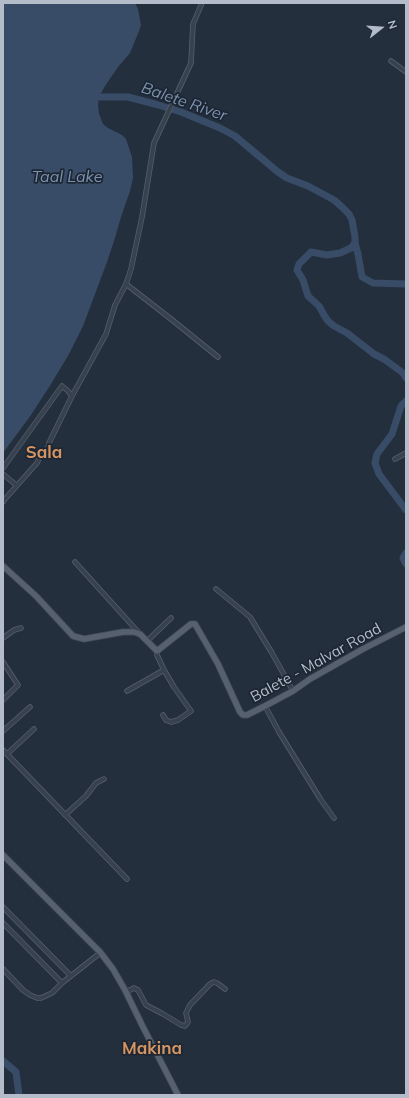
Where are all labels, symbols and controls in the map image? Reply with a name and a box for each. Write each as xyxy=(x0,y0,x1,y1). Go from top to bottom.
north arrow xyxy=(361,8,401,48)
text: N xyxy=(385,18,400,31)
water label: Balete River xyxy=(139,78,229,126)
water label: Taal Lake xyxy=(32,167,102,187)
district label: Sala xyxy=(26,443,62,463)
street label: Balete - Malvar Road xyxy=(247,620,385,706)
district label: Makina xyxy=(122,1039,182,1059)

